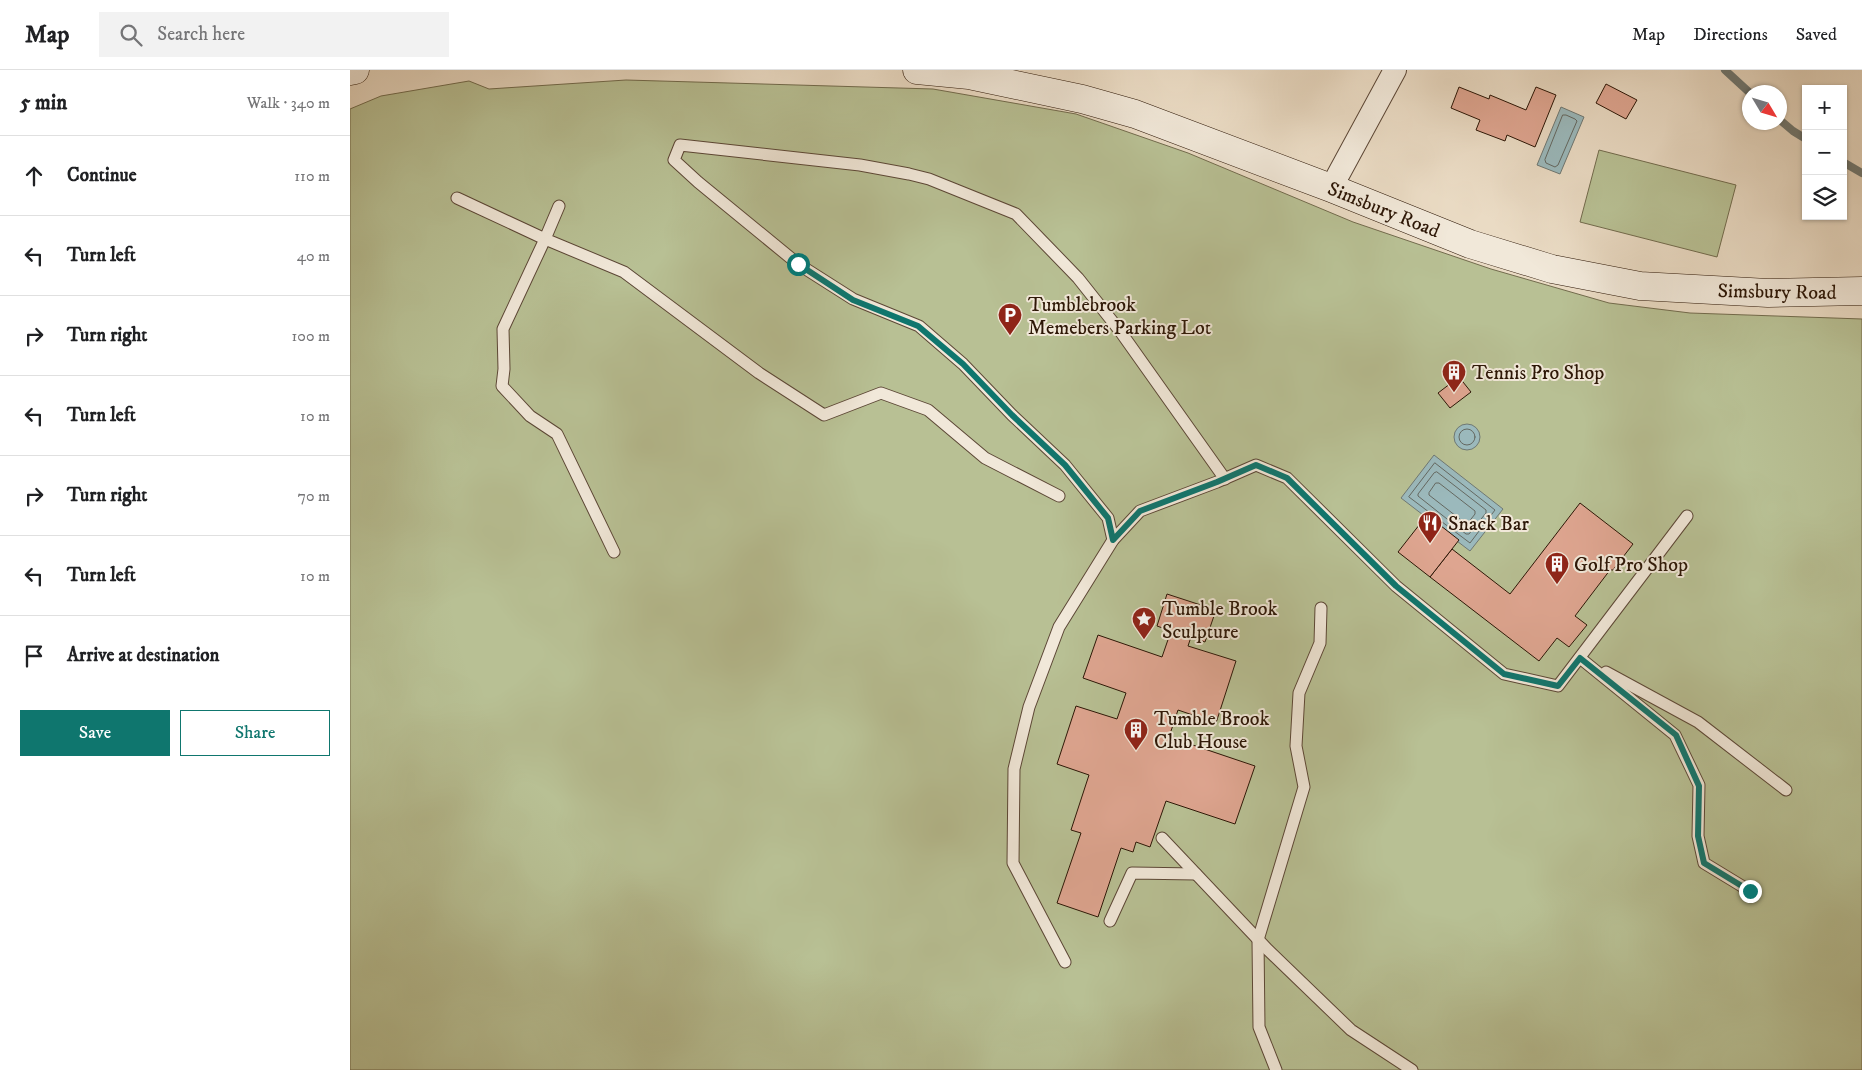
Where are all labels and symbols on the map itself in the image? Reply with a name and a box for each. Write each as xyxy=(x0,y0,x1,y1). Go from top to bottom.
north arrow xyxy=(1742,85,1787,130)
street label: Simsbury Road xyxy=(1324,177,1443,244)
route start xyxy=(787,253,810,276)
street label: Simsbury Road xyxy=(1717,279,1837,306)
place label: Tumblebrook Memebers Parking Lot xyxy=(1028,293,1211,341)
parking icon: Tumblebrook Memebers Parking Lot xyxy=(997,302,1023,336)
building icon: Tennis Pro Shop xyxy=(1441,359,1467,393)
place label: Tennis Pro Shop xyxy=(1472,361,1604,386)
restaurant icon: Snack Bar xyxy=(1417,510,1443,544)
place label: Snack Bar xyxy=(1448,512,1529,537)
building icon: Golf Pro Shop xyxy=(1544,551,1570,585)
place label: Golf Pro Shop xyxy=(1574,553,1688,578)
place label: Tumble Brook Sculpture xyxy=(1162,597,1277,645)
place icon: Tumble Brook Sculpture xyxy=(1131,606,1157,640)
place label: Tumble Brook Club House xyxy=(1154,707,1269,755)
building icon: Tumble Brook Club House xyxy=(1123,717,1149,751)
route end xyxy=(1739,880,1762,903)

